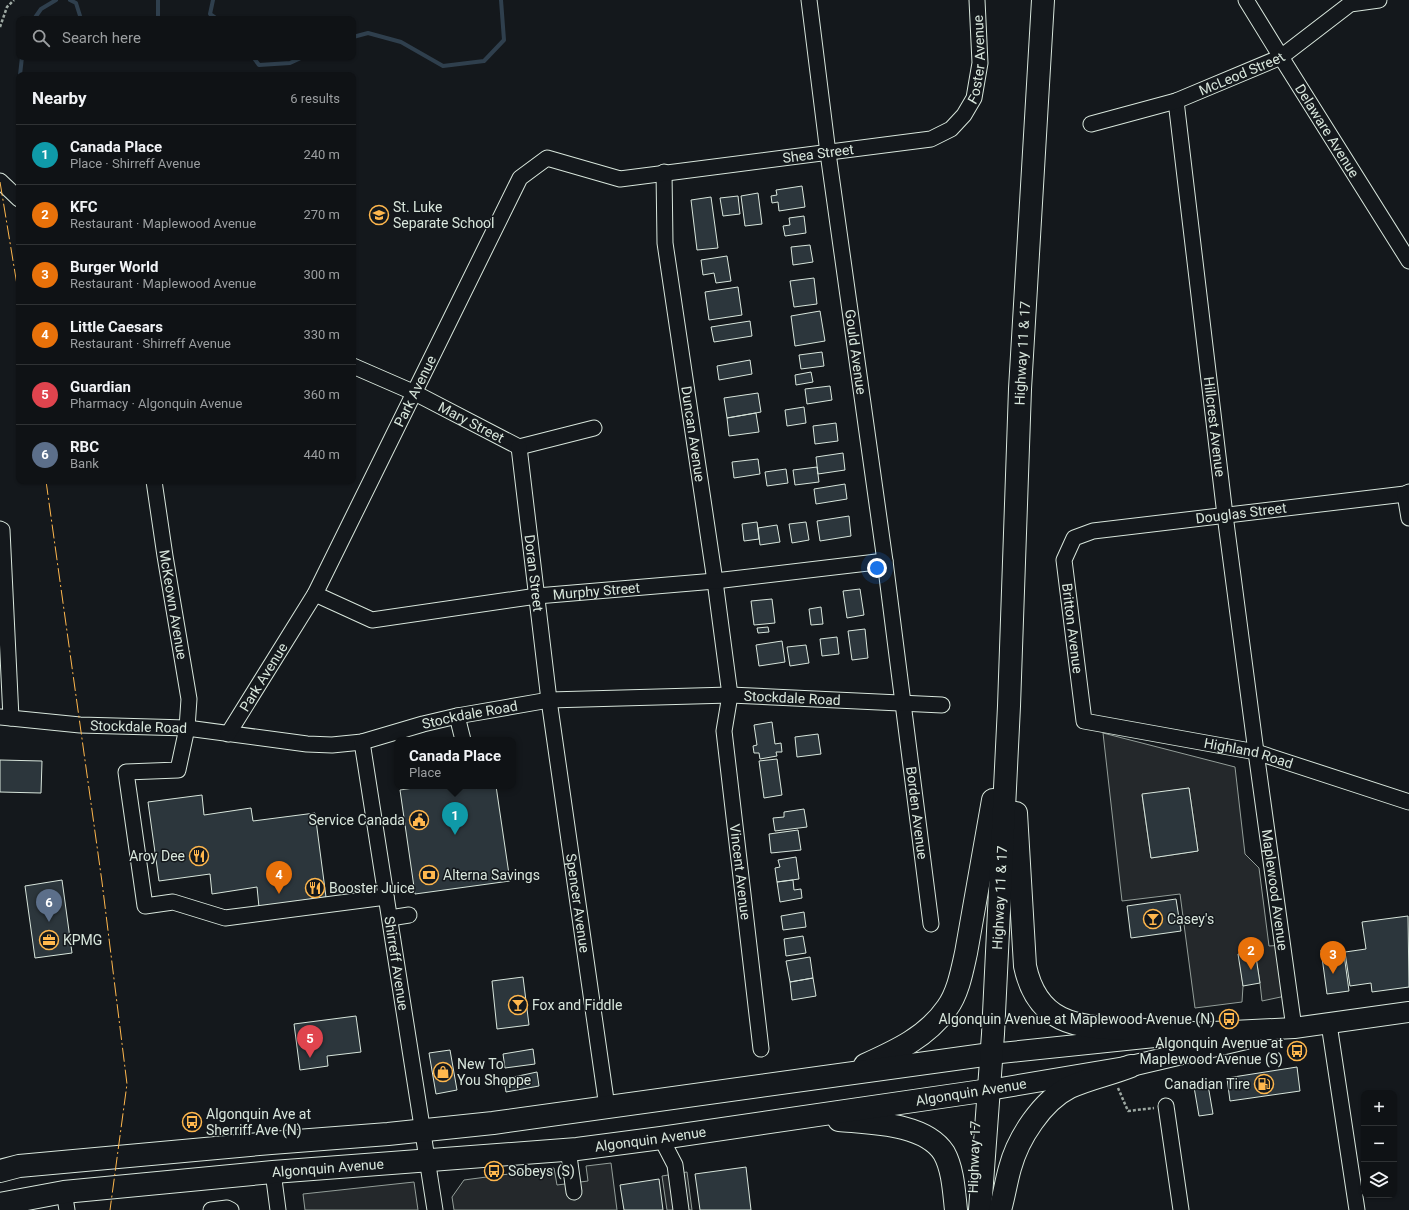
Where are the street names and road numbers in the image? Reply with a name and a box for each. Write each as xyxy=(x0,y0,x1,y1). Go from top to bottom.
street label: Foster Avenue xyxy=(964,15,988,107)
street label: McLeod Street xyxy=(1196,49,1288,99)
street label: Delaware Avenue xyxy=(1292,81,1363,180)
street label: Shea Street xyxy=(782,141,855,166)
street label: Highway 11 & 17 xyxy=(1011,300,1033,405)
street label: Gould Avenue xyxy=(842,308,870,396)
street label: Park Avenue xyxy=(391,353,439,429)
street label: Hillcrest Avenue xyxy=(1201,376,1228,478)
street label: Duncan Avenue xyxy=(678,385,708,483)
street label: Mary Street xyxy=(436,399,507,446)
street label: Douglas Street xyxy=(1195,499,1288,527)
street label: Doran Street xyxy=(521,534,547,613)
street label: McKeown Avenue xyxy=(156,549,190,661)
street label: Murphy Street xyxy=(552,579,641,603)
street label: Britton Avenue xyxy=(1059,582,1086,675)
street label: Park Avenue xyxy=(236,640,291,714)
street label: Stockdale Road xyxy=(743,688,841,708)
street label: Stockdale Road xyxy=(420,698,519,732)
street label: Stockdale Road xyxy=(90,717,187,736)
street label: Highland Road xyxy=(1203,735,1295,772)
street label: Borden Avenue xyxy=(903,765,931,860)
street label: Vincent Avenue xyxy=(727,823,754,921)
street label: Maplewood Avenue xyxy=(1259,828,1291,951)
street label: Highway 11 & 17 xyxy=(989,845,1010,950)
street label: Spencer Avenue xyxy=(563,852,593,954)
street label: Shirreff Avenue xyxy=(381,915,412,1012)
street label: Algonquin Avenue xyxy=(914,1075,1028,1109)
street label: Highway 17 xyxy=(965,1120,983,1194)
street label: Algonquin Avenue xyxy=(594,1123,707,1155)
street label: Algonquin Avenue xyxy=(271,1156,384,1180)

